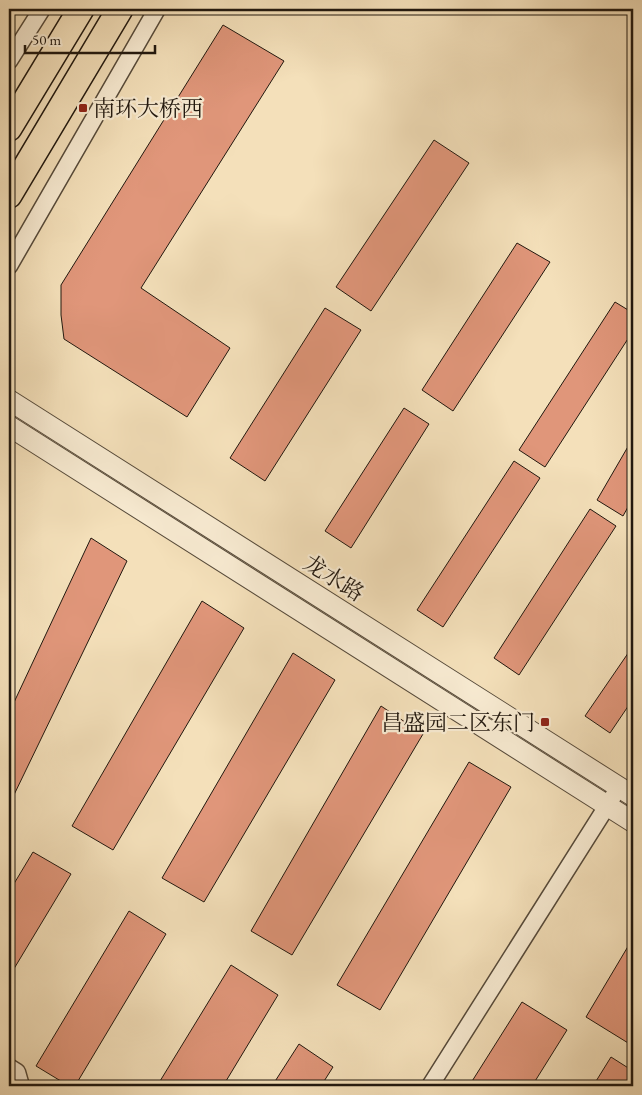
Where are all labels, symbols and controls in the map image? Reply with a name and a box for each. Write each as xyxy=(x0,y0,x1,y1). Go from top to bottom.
scale bar xyxy=(25,22,155,54)
text: 50 m xyxy=(32,30,61,49)
place label: 南环大桥西 xyxy=(93,94,203,123)
marker: 南环大桥西 xyxy=(77,102,89,114)
street label: 龙水路 xyxy=(298,548,370,608)
place label: 昌盛园二区东门 xyxy=(381,708,535,737)
marker: 昌盛园二区东门 xyxy=(539,716,551,728)

